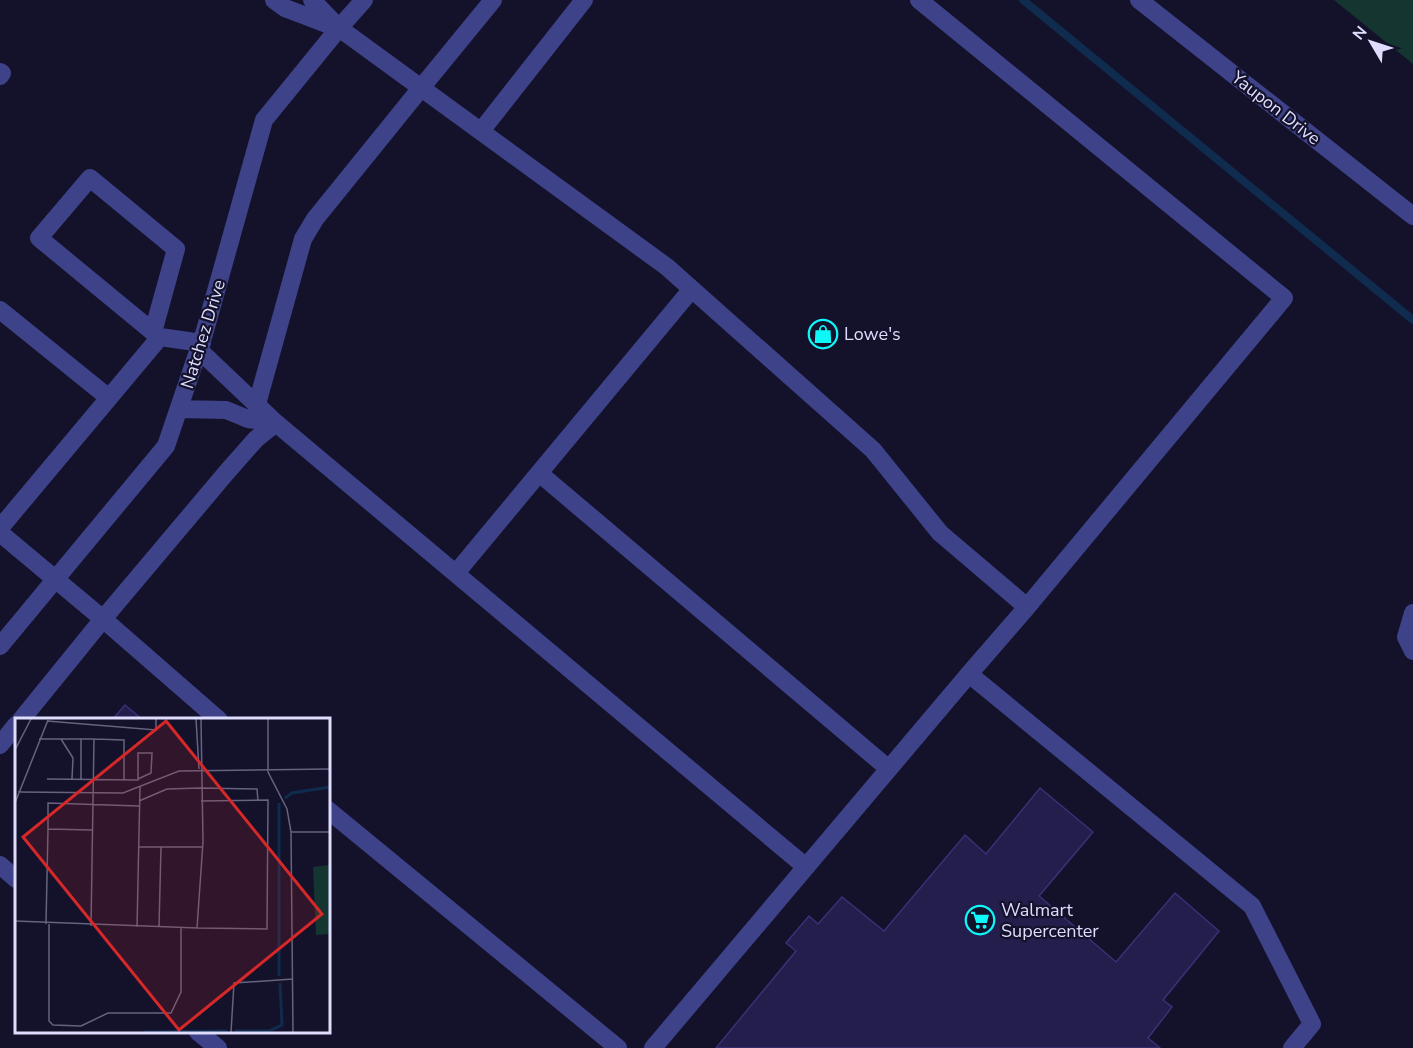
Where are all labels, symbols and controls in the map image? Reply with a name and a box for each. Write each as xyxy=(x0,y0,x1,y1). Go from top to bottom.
north arrow xyxy=(1341,12,1401,72)
text: N xyxy=(1348,22,1372,45)
street label: Yaupon Drive xyxy=(1226,65,1326,150)
street label: Natchez Drive xyxy=(175,277,231,391)
shop icon: Lowe's xyxy=(807,318,839,350)
place label: Lowe's xyxy=(844,322,901,346)
inset map xyxy=(15,718,330,1033)
place label: Walmart Supercenter xyxy=(1001,898,1099,943)
supermarket icon: Walmart Supercenter xyxy=(964,904,996,936)

